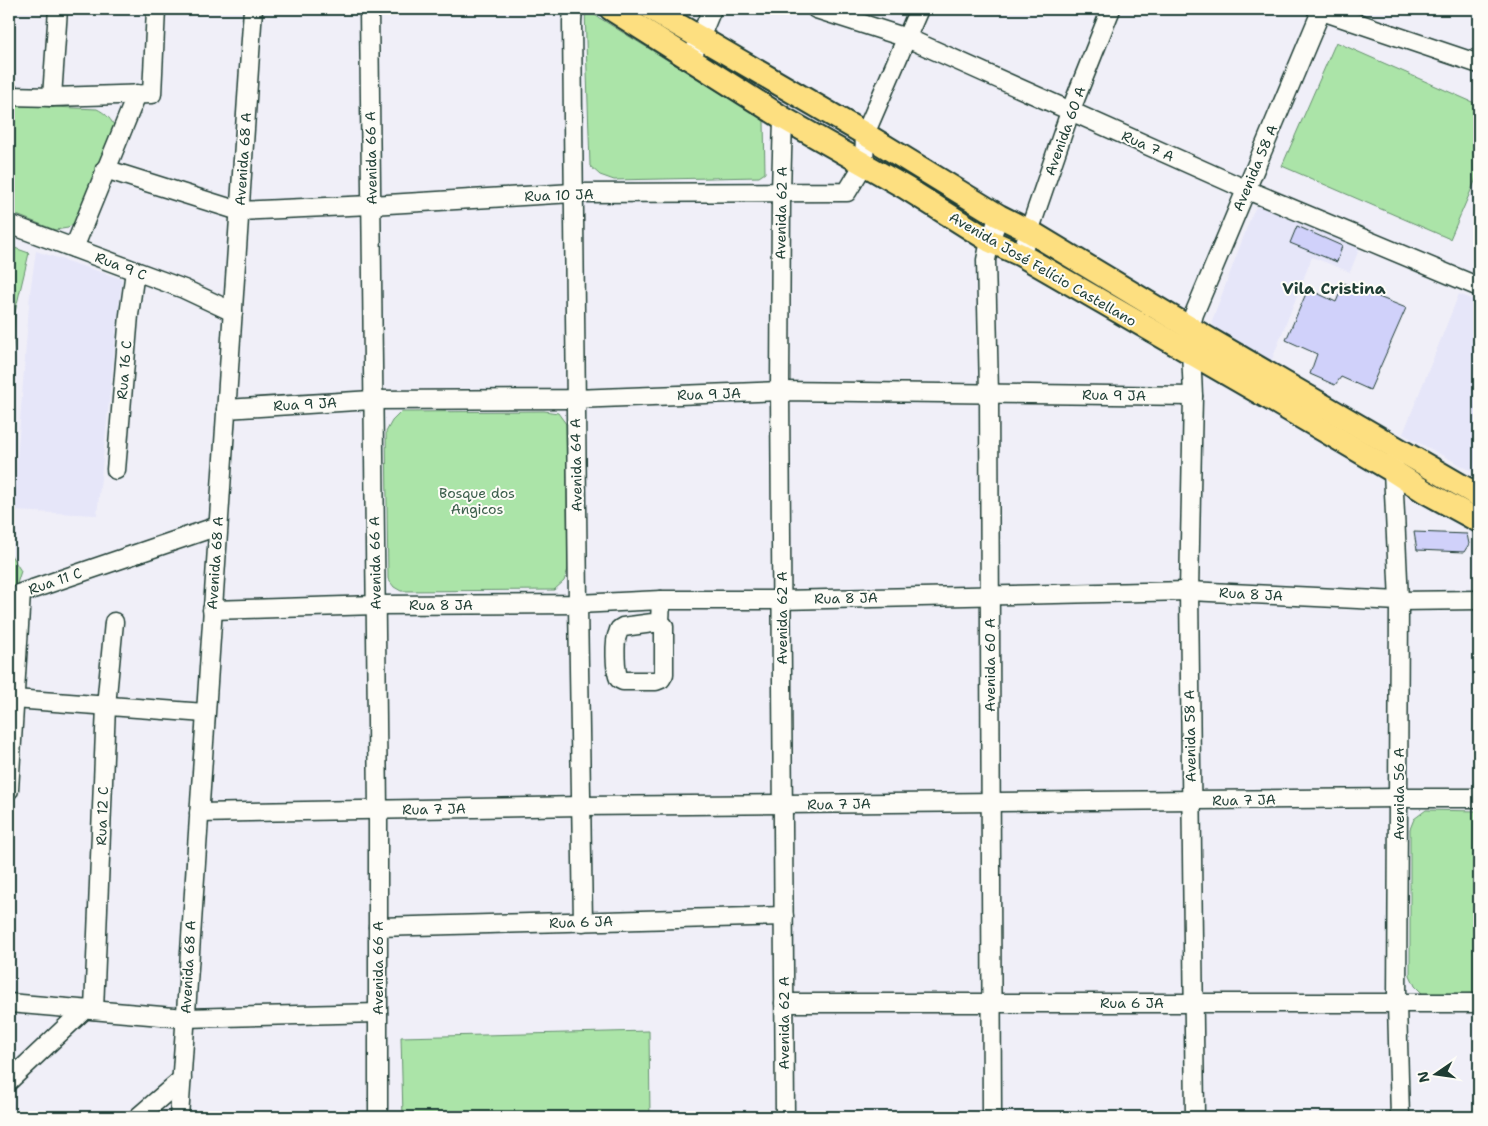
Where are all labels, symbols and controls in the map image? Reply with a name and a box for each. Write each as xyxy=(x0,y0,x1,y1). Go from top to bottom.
street label: Avenida 60 A xyxy=(1041,84,1089,178)
street label: Avenida 66 A xyxy=(361,111,381,205)
street label: Avenida 68 A xyxy=(231,112,255,206)
street label: Avenida 58 A xyxy=(1229,122,1281,214)
street label: Rua 7 A xyxy=(1119,126,1177,166)
street label: Avenida 62 A xyxy=(771,166,791,260)
street label: Rua 10 JA xyxy=(524,185,594,205)
street label: Avenida José Felício Castellano xyxy=(946,208,1140,330)
street label: Rua 9 C xyxy=(93,248,149,284)
district label: Vila Cristina xyxy=(1282,278,1386,299)
street label: Rua 16 C xyxy=(112,340,136,400)
street label: Rua 9 JA xyxy=(677,384,741,404)
street label: Rua 9 JA xyxy=(1082,385,1146,405)
street label: Rua 9 JA xyxy=(273,393,337,415)
street label: Avenida 64 A xyxy=(566,418,586,512)
park label: Bosque dos Angicos xyxy=(439,484,515,518)
street label: Avenida 68 A xyxy=(203,516,227,610)
street label: Avenida 66 A xyxy=(365,516,385,610)
street label: Rua 11 C xyxy=(26,563,84,599)
street label: Avenida 62 A xyxy=(773,571,791,665)
street label: Rua 8 JA xyxy=(1219,583,1283,605)
street label: Rua 8 JA xyxy=(814,588,878,608)
street label: Rua 8 JA xyxy=(409,596,473,614)
street label: Avenida 60 A xyxy=(981,618,999,712)
street label: Avenida 58 A xyxy=(1180,690,1200,782)
street label: Avenida 56 A xyxy=(1390,748,1408,840)
street label: Rua 12 C xyxy=(92,786,112,846)
street label: Rua 7 JA xyxy=(1212,790,1276,810)
street label: Rua 7 JA xyxy=(807,794,871,814)
street label: Rua 7 JA xyxy=(402,799,466,819)
street label: Rua 6 JA xyxy=(549,912,613,932)
street label: Avenida 68 A xyxy=(177,920,199,1014)
street label: Avenida 66 A xyxy=(369,921,387,1015)
street label: Avenida 62 A xyxy=(775,976,793,1070)
street label: Rua 6 JA xyxy=(1100,994,1164,1012)
north arrow xyxy=(1410,1048,1460,1098)
text: N xyxy=(1413,1069,1433,1084)

